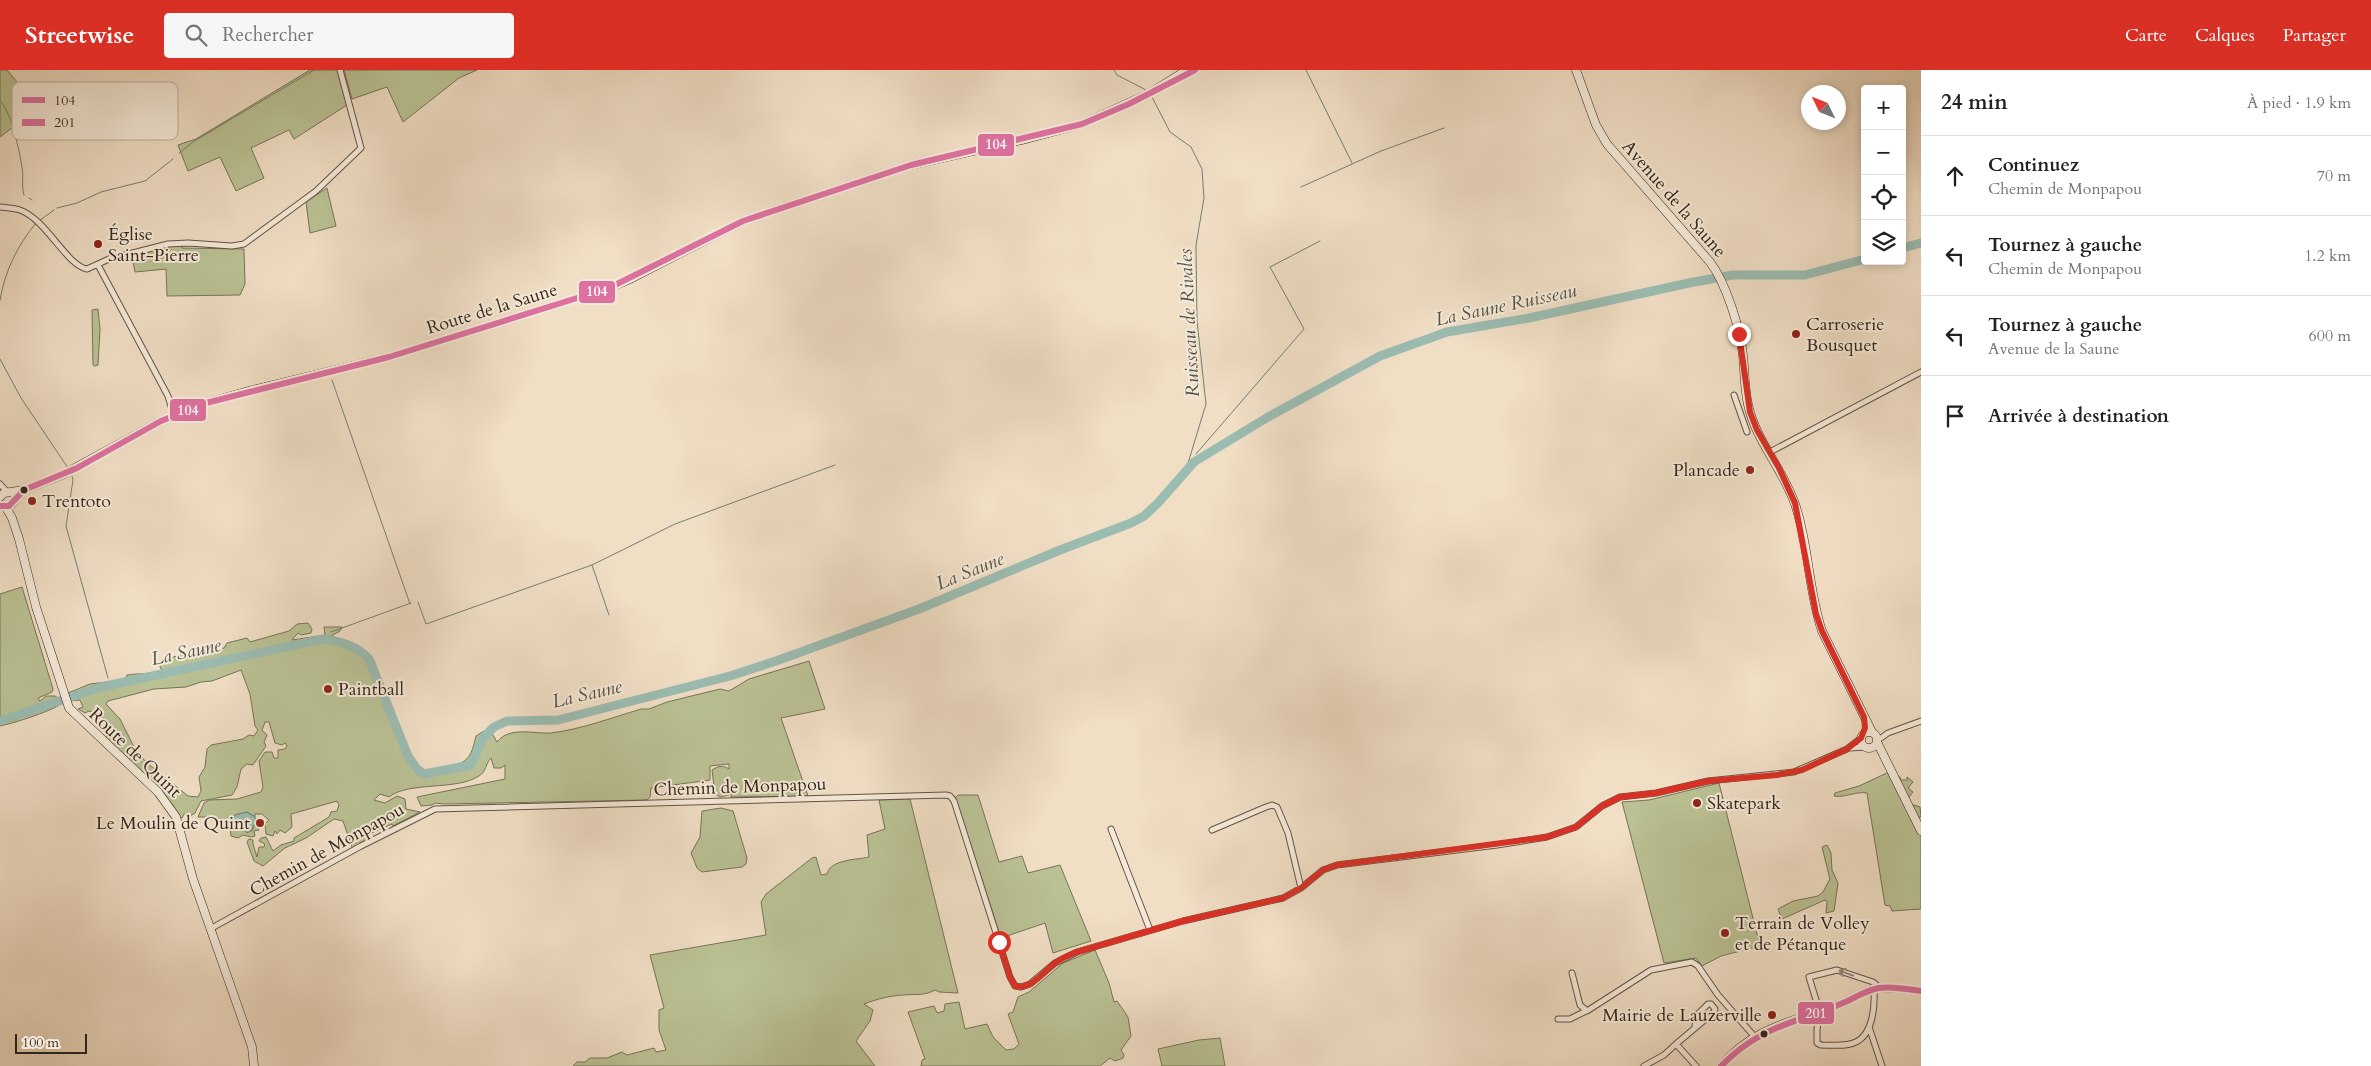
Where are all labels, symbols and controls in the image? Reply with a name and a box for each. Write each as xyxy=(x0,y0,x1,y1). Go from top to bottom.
search box xyxy=(164,13,514,58)
text: Streetwise xyxy=(25,19,134,52)
icon: search xyxy=(182,21,210,49)
text: Rechercher xyxy=(222,22,313,48)
text: Carte xyxy=(2125,23,2167,48)
text: Calques xyxy=(2195,23,2255,48)
text: Partager xyxy=(2283,23,2346,48)
legend xyxy=(12,82,178,140)
north arrow xyxy=(1801,85,1846,130)
map controls xyxy=(1861,85,1906,265)
button: + xyxy=(1861,85,1906,130)
text: 24 min xyxy=(1941,88,2008,117)
text: 104 xyxy=(54,91,76,110)
text: À pied · 1.9 km xyxy=(2247,92,2351,114)
text: 201 xyxy=(54,113,76,132)
button: − xyxy=(1861,130,1906,175)
line badge: 104 xyxy=(977,133,1015,157)
text: 104 xyxy=(985,135,1007,154)
street label: Avenue de la Saune xyxy=(1616,135,1732,263)
text: Continuez xyxy=(1988,152,2079,178)
icon: ahead xyxy=(1941,162,1969,190)
text: 70 m xyxy=(2317,165,2351,187)
button: locate xyxy=(1861,175,1906,220)
text: Chemin de Monpapou xyxy=(1988,178,2142,200)
button: layers xyxy=(1861,220,1906,265)
place label: Église Saint-Pierre xyxy=(108,222,199,268)
text: Tournez à gauche xyxy=(1988,232,2142,258)
marker: Église Saint-Pierre xyxy=(92,238,104,250)
icon: left xyxy=(1941,242,1969,270)
text: 1.2 km xyxy=(2304,245,2351,267)
water label: Ruisseau de Rivales xyxy=(1172,247,1206,398)
text: Chemin de Monpapou xyxy=(1988,258,2142,280)
street label: Route de la Saune xyxy=(423,277,561,341)
water label: La Saune Ruisseau xyxy=(1433,277,1579,333)
line badge: 104 xyxy=(578,280,616,304)
text: 104 xyxy=(586,282,608,301)
place label: Carroserie Bousquet xyxy=(1806,312,1884,358)
text: Tournez à gauche xyxy=(1988,312,2142,338)
icon: left xyxy=(1941,322,1969,350)
route end xyxy=(1728,323,1751,346)
text: 600 m xyxy=(2309,325,2351,347)
marker: Carroserie Bousquet xyxy=(1790,328,1802,340)
text: Avenue de la Saune xyxy=(1988,338,2120,360)
line badge: 104 xyxy=(169,398,207,422)
text: 104 xyxy=(177,401,199,420)
icon: arrive xyxy=(1941,402,1969,430)
text: Arrivée à destination xyxy=(1988,403,2169,429)
place label: Plancade xyxy=(1673,458,1740,483)
marker: Plancade xyxy=(1744,464,1756,476)
unlabelled marker xyxy=(19,485,29,495)
place label: Trentoto xyxy=(42,489,111,514)
marker: Trentoto xyxy=(26,495,38,507)
water label: La Saune xyxy=(932,545,1008,596)
water label: La Saune xyxy=(149,632,224,672)
water label: La Saune xyxy=(549,673,625,715)
place label: Paintball xyxy=(338,677,404,702)
marker: Paintball xyxy=(322,683,334,695)
street label: Route de Quint xyxy=(83,702,187,804)
street label: Chemin de Monpapou xyxy=(653,771,827,803)
place label: Skatepark xyxy=(1707,791,1781,816)
street label: Chemin de Monpapou xyxy=(245,797,409,903)
marker: Skatepark xyxy=(1691,797,1703,809)
place label: Le Moulin de Quint xyxy=(96,811,250,836)
marker: Le Moulin de Quint xyxy=(254,817,266,829)
place label: Terrain de Volley et de Pétanque xyxy=(1735,911,1870,957)
marker: Terrain de Volley et de Pétanque xyxy=(1719,927,1731,939)
route start xyxy=(988,931,1011,954)
one-way arrow xyxy=(1839,968,1854,977)
line badge: 201 xyxy=(1797,1001,1835,1025)
place label: Mairie de Lauzerville xyxy=(1602,1003,1762,1028)
text: 201 xyxy=(1805,1004,1827,1023)
marker: Mairie de Lauzerville xyxy=(1766,1009,1778,1021)
unlabelled marker xyxy=(1759,1029,1769,1039)
scale bar xyxy=(15,1031,88,1054)
text: 100 m xyxy=(22,1033,59,1052)

